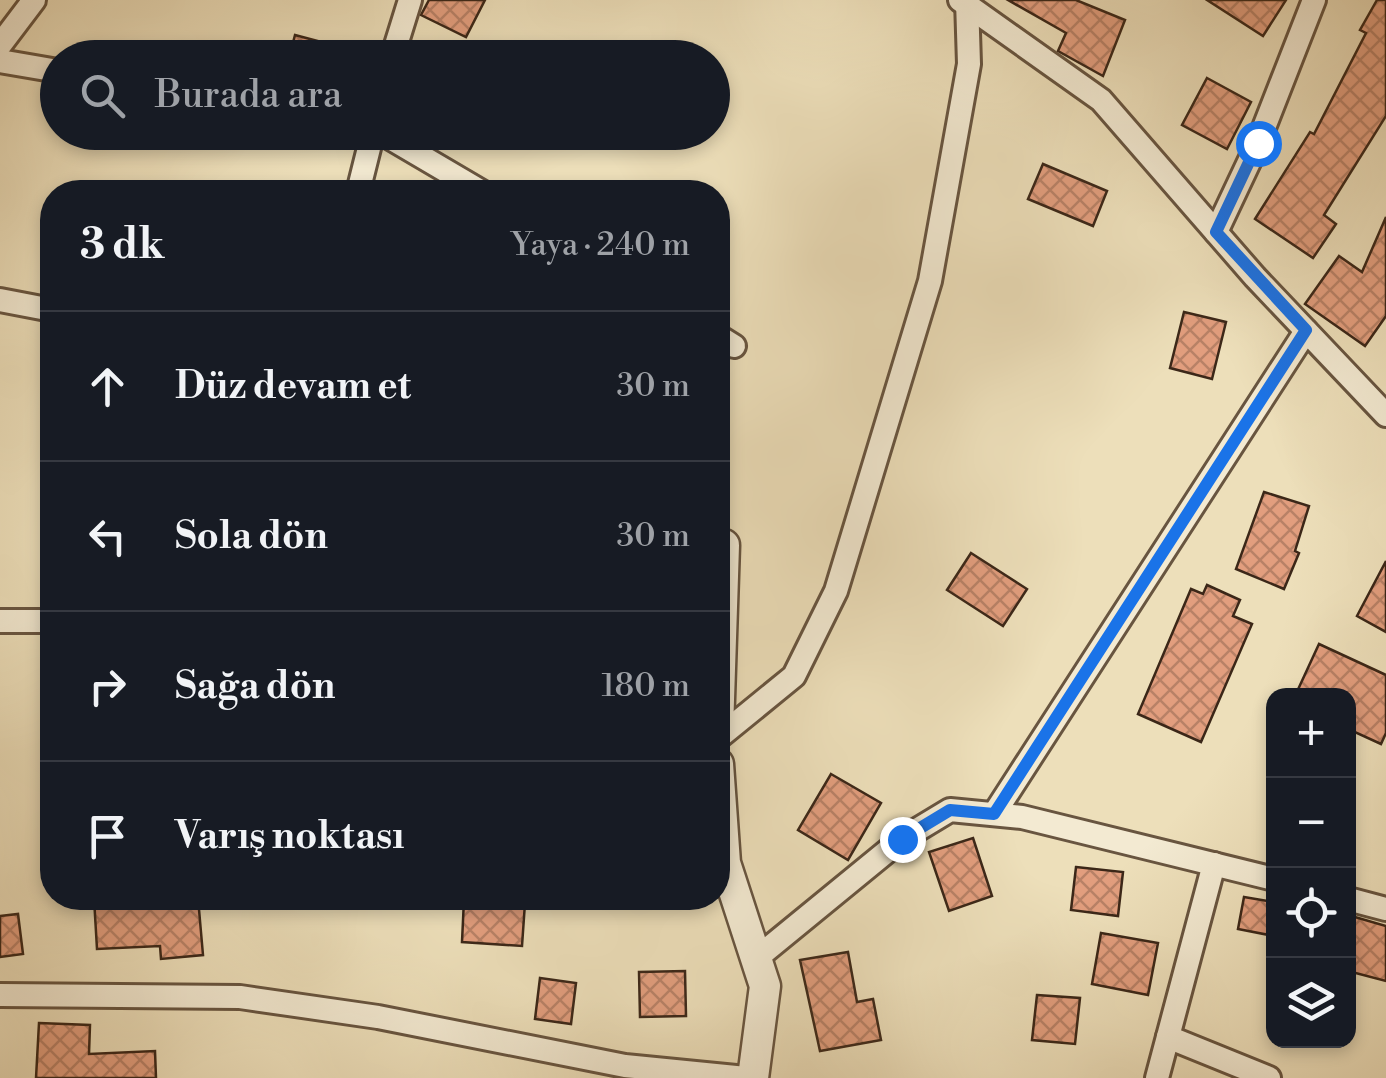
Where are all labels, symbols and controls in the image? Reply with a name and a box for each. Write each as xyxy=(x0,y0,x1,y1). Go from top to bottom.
search box xyxy=(40,40,730,150)
icon: search xyxy=(75,68,130,123)
text: Burada ara xyxy=(155,72,342,119)
route start xyxy=(1236,121,1282,167)
text: 3 dk xyxy=(80,219,164,272)
text: Yaya · 240 m xyxy=(511,225,690,265)
icon: ahead xyxy=(80,359,135,414)
text: Düz devam et xyxy=(175,363,411,410)
text: 30 m xyxy=(616,366,690,406)
icon: left xyxy=(80,509,135,564)
text: Sola dön xyxy=(175,513,328,560)
text: 30 m xyxy=(616,516,690,556)
icon: right xyxy=(80,659,135,714)
text: Sağa dön xyxy=(175,663,335,710)
text: 180 m xyxy=(601,666,690,706)
map controls xyxy=(1266,688,1356,1048)
button: + xyxy=(1266,688,1356,778)
button: − xyxy=(1266,778,1356,868)
icon: arrive xyxy=(80,809,135,864)
text: Varış noktası xyxy=(175,813,404,860)
route end xyxy=(880,817,926,863)
button: locate xyxy=(1266,868,1356,958)
button: layers xyxy=(1266,958,1356,1048)

